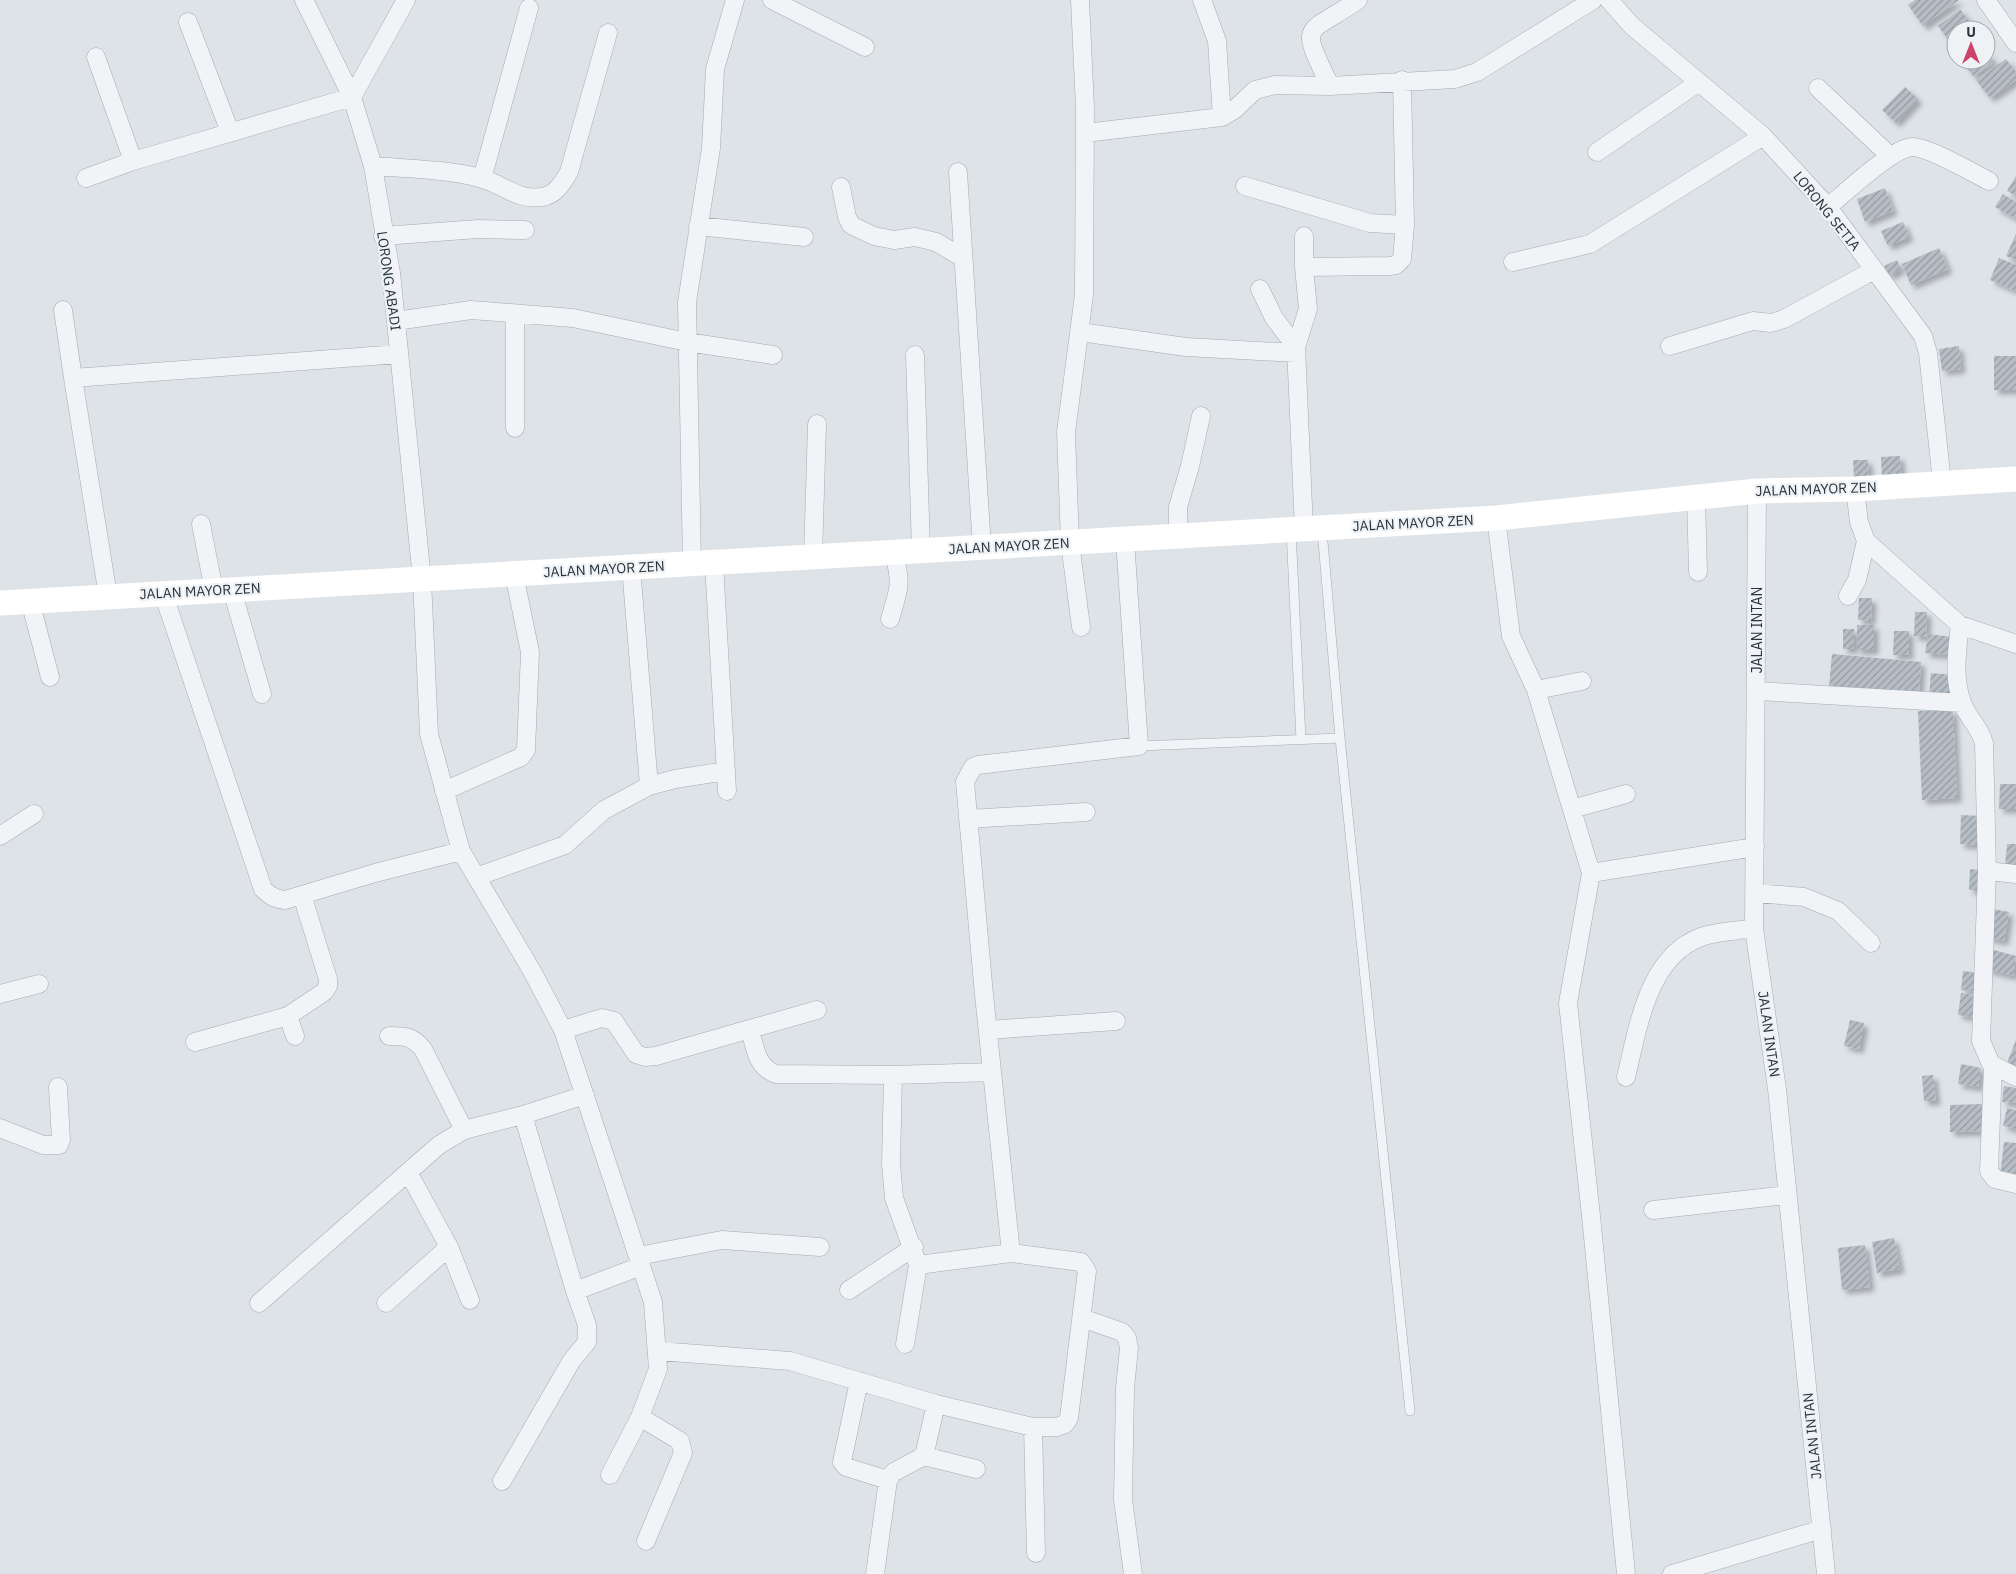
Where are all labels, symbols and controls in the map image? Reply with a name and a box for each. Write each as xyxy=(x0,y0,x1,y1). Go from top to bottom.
north arrow xyxy=(1946,20,1996,70)
text: U xyxy=(1966,23,1976,41)
street label: LORONG SETIA xyxy=(1789,168,1865,254)
street label: LORONG ABADI xyxy=(373,230,405,332)
street label: JALAN MAYOR ZEN xyxy=(1755,478,1877,500)
street label: JALAN MAYOR ZEN xyxy=(1352,511,1474,535)
street label: JALAN MAYOR ZEN xyxy=(948,534,1070,558)
street label: JALAN MAYOR ZEN xyxy=(543,557,665,581)
street label: JALAN MAYOR ZEN xyxy=(139,579,261,603)
street label: JALAN INTAN xyxy=(1748,587,1766,673)
street label: JALAN INTAN xyxy=(1754,990,1784,1078)
street label: JALAN INTAN xyxy=(1799,1392,1825,1480)

